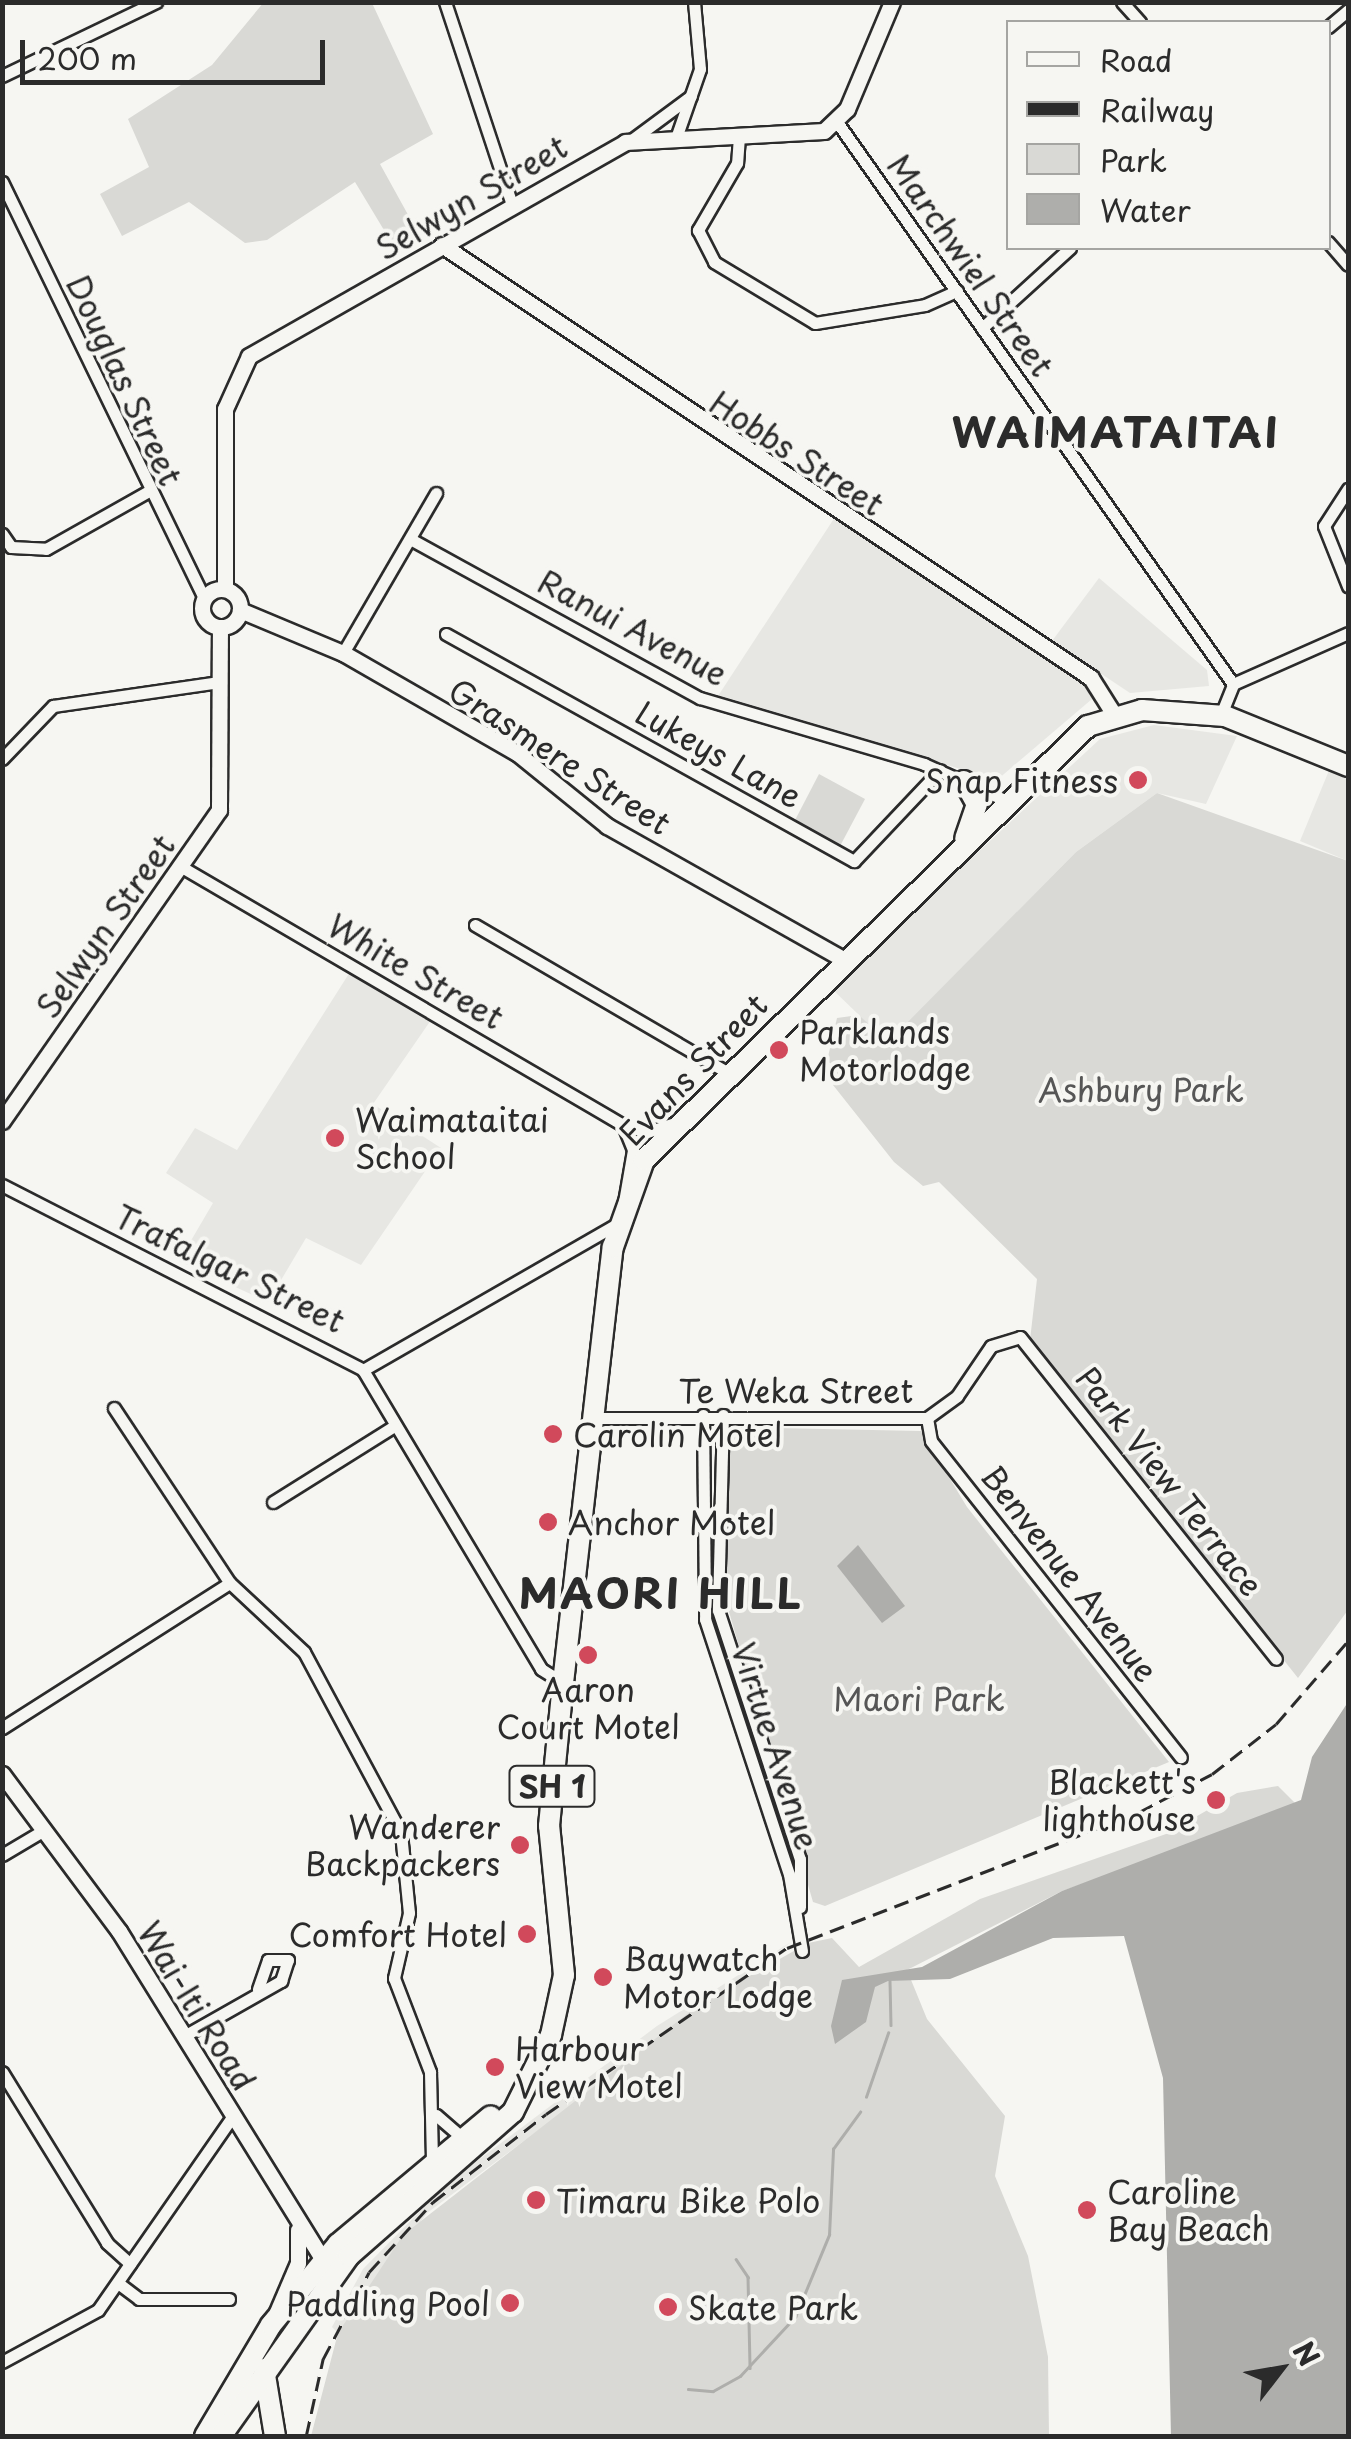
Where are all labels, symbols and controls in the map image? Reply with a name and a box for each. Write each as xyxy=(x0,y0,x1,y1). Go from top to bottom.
scale bar xyxy=(25,20,330,82)
legend xyxy=(1006,20,1331,250)
text: 200 m xyxy=(37,35,137,80)
text: Road xyxy=(1100,37,1173,82)
text: Railway xyxy=(1100,87,1214,132)
street label: Selwyn Street xyxy=(368,127,574,267)
text: Park xyxy=(1100,137,1167,182)
street label: Marchwiel Street xyxy=(880,146,1062,384)
text: Water xyxy=(1100,187,1191,232)
street label: Douglas Street xyxy=(59,268,191,492)
street label: Hobbs Street xyxy=(702,382,892,524)
district label: WAIMATAITAI xyxy=(955,406,1277,456)
street label: Ranui Avenue xyxy=(532,561,734,693)
street label: Grasmere Street xyxy=(441,670,679,842)
street label: Lukeys Lane xyxy=(629,692,809,816)
place label: Snap Fitness xyxy=(927,761,1118,799)
marker: Snap Fitness xyxy=(1127,769,1149,791)
street label: Selwyn Street xyxy=(28,827,182,1025)
street label: White Street xyxy=(322,906,510,1036)
street label: Evans Street xyxy=(612,986,774,1152)
place label: Parklands Motorlodge xyxy=(799,1013,971,1088)
marker: Parklands Motorlodge xyxy=(768,1039,790,1061)
park label: Ashbury Park xyxy=(1037,1070,1245,1108)
place label: Waimataitai School xyxy=(355,1101,549,1176)
marker: Waimataitai School xyxy=(324,1127,346,1149)
street label: Trafalgar Street xyxy=(108,1195,352,1341)
street label: Park View Terrace xyxy=(1069,1359,1271,1603)
street label: Te Weka Street xyxy=(677,1371,915,1409)
place label: Carolin Motel xyxy=(573,1415,783,1453)
marker: Carolin Motel xyxy=(542,1423,564,1445)
street label: Benvenue Avenue xyxy=(974,1457,1166,1689)
place label: Anchor Motel xyxy=(568,1503,777,1541)
marker: Anchor Motel xyxy=(537,1511,559,1533)
district label: MAORI HILL xyxy=(519,1567,803,1617)
street label: Virtue Avenue xyxy=(724,1638,828,1854)
marker: Aaron Court Motel xyxy=(577,1644,599,1666)
place label: Aaron Court Motel xyxy=(496,1671,680,1746)
park label: Maori Park xyxy=(833,1679,1005,1717)
road number: SH 1 xyxy=(507,1761,597,1811)
place label: Blackett's lighthouse xyxy=(1042,1763,1196,1838)
marker: Blackett's lighthouse xyxy=(1205,1789,1227,1811)
place label: Wanderer Backpackers xyxy=(305,1808,500,1883)
marker: Wanderer Backpackers xyxy=(509,1834,531,1856)
street label: Wai-Iti Road xyxy=(129,1913,265,2099)
place label: Comfort Hotel xyxy=(287,1915,507,1953)
marker: Comfort Hotel xyxy=(516,1923,538,1945)
place label: Baywatch Motor Lodge xyxy=(623,1940,814,2015)
marker: Baywatch Motor Lodge xyxy=(592,1966,614,1988)
place label: Harbour View Motel xyxy=(515,2030,683,2105)
marker: Harbour View Motel xyxy=(484,2056,506,2078)
place label: Caroline Bay Beach xyxy=(1107,2173,1270,2248)
place label: Timaru Bike Polo xyxy=(556,2181,821,2219)
marker: Timaru Bike Polo xyxy=(525,2189,547,2211)
marker: Caroline Bay Beach xyxy=(1076,2199,1098,2221)
place label: Paddling Pool xyxy=(286,2284,490,2322)
place label: Skate Park xyxy=(688,2288,858,2326)
marker: Paddling Pool xyxy=(499,2292,521,2314)
marker: Skate Park xyxy=(657,2296,679,2318)
north arrow xyxy=(1231,2319,1331,2419)
text: N xyxy=(1283,2333,1331,2374)

